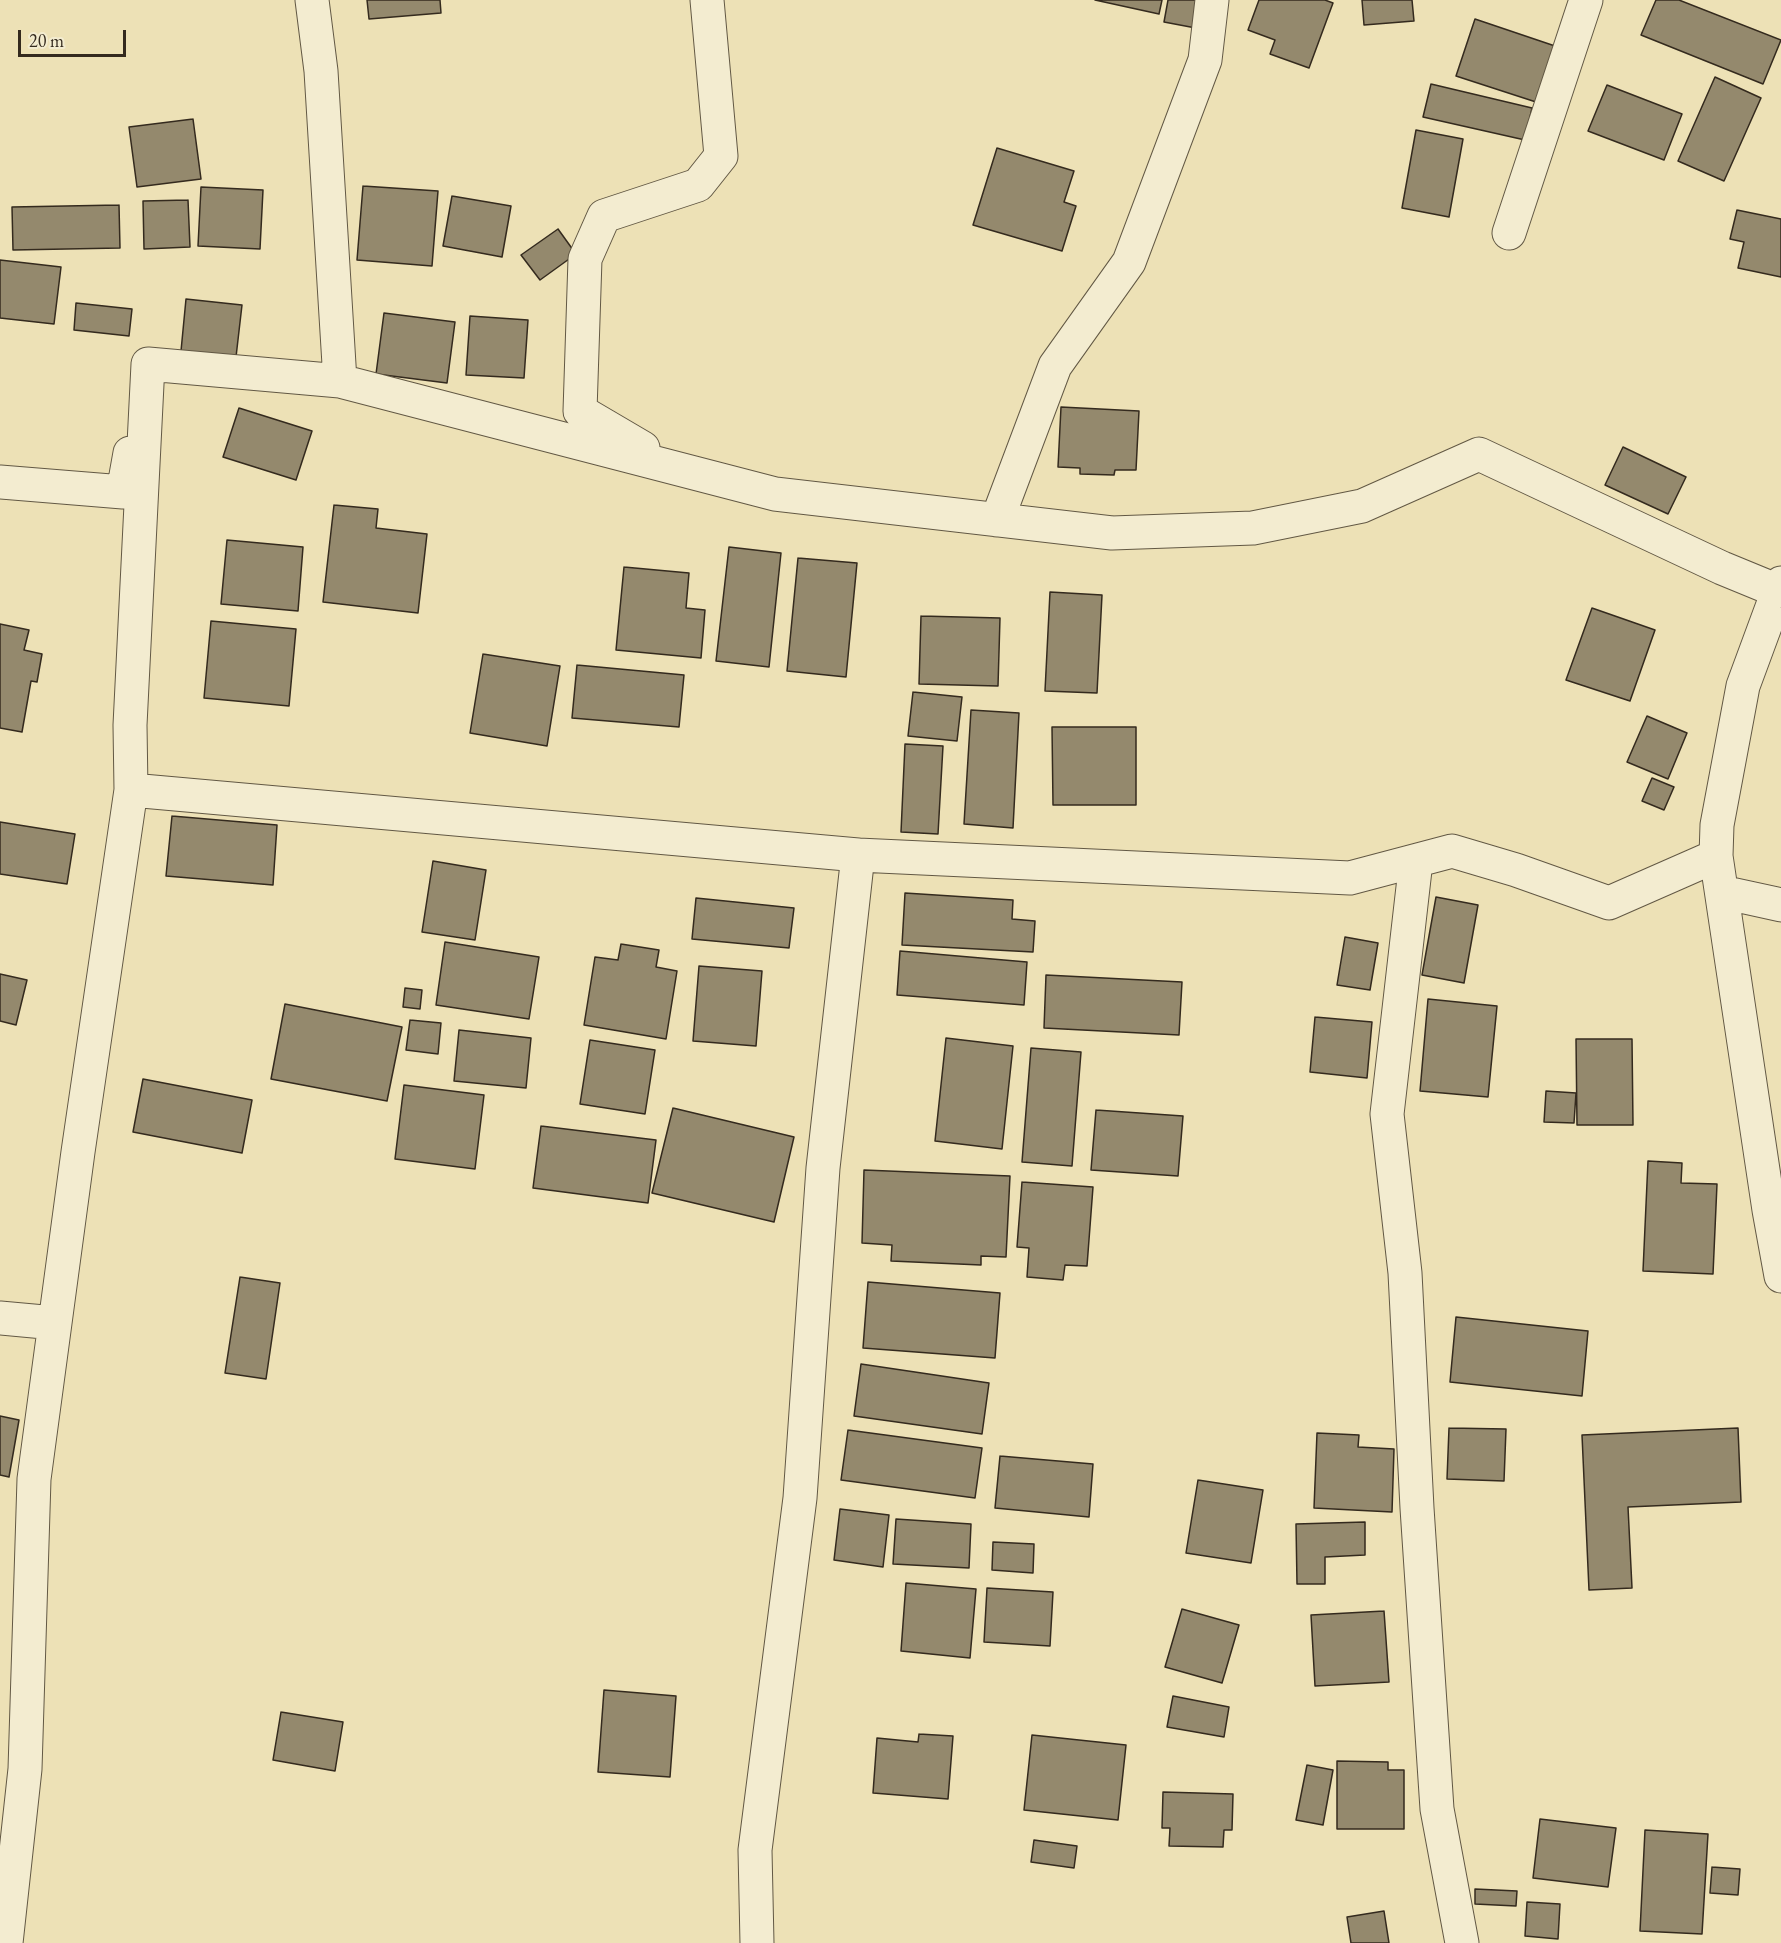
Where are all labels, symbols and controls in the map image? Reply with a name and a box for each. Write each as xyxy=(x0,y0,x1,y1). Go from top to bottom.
scale bar xyxy=(21,18,129,56)
text: 20 m xyxy=(29,29,64,52)

